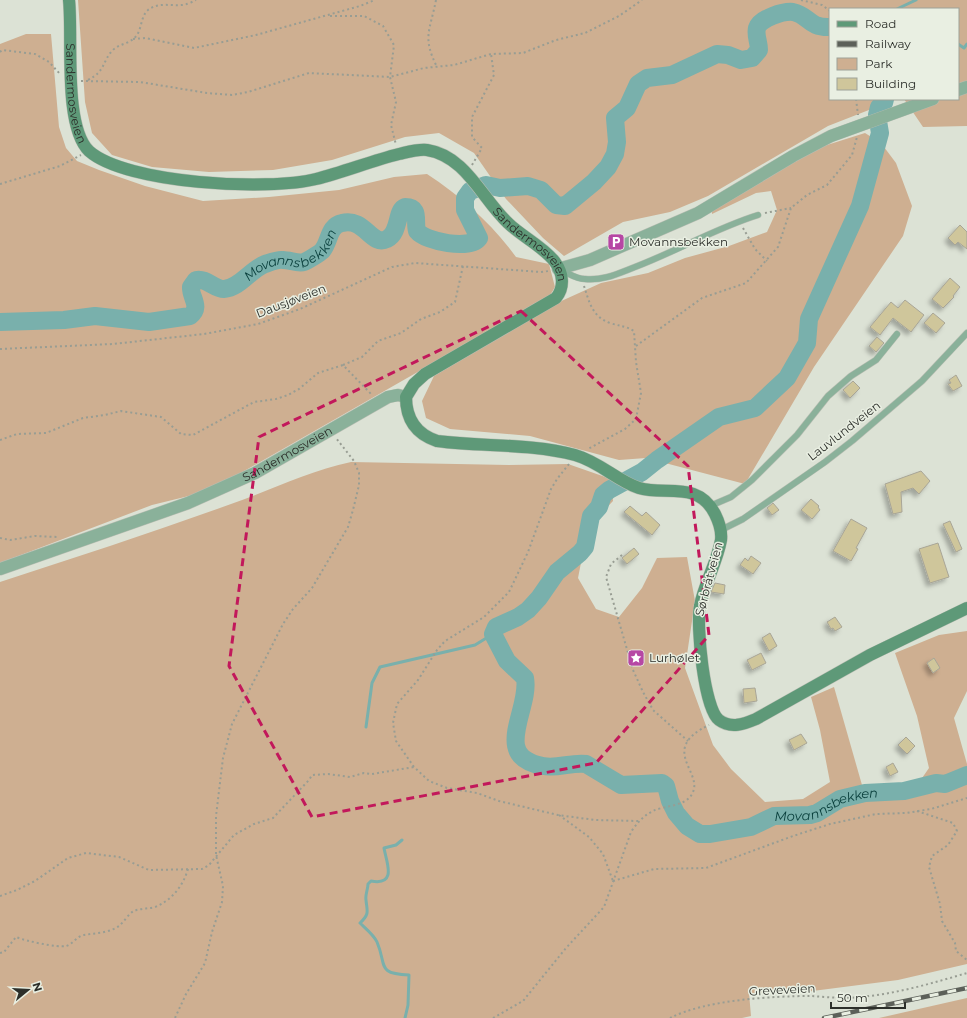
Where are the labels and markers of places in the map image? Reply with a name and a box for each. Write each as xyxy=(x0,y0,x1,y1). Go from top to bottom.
parking icon: Movannsbekken xyxy=(606,232,626,252)
place label: Movannsbekken xyxy=(629,234,728,249)
place icon: Lurhølet xyxy=(626,648,646,668)
place label: Lurhølet xyxy=(649,650,700,665)

